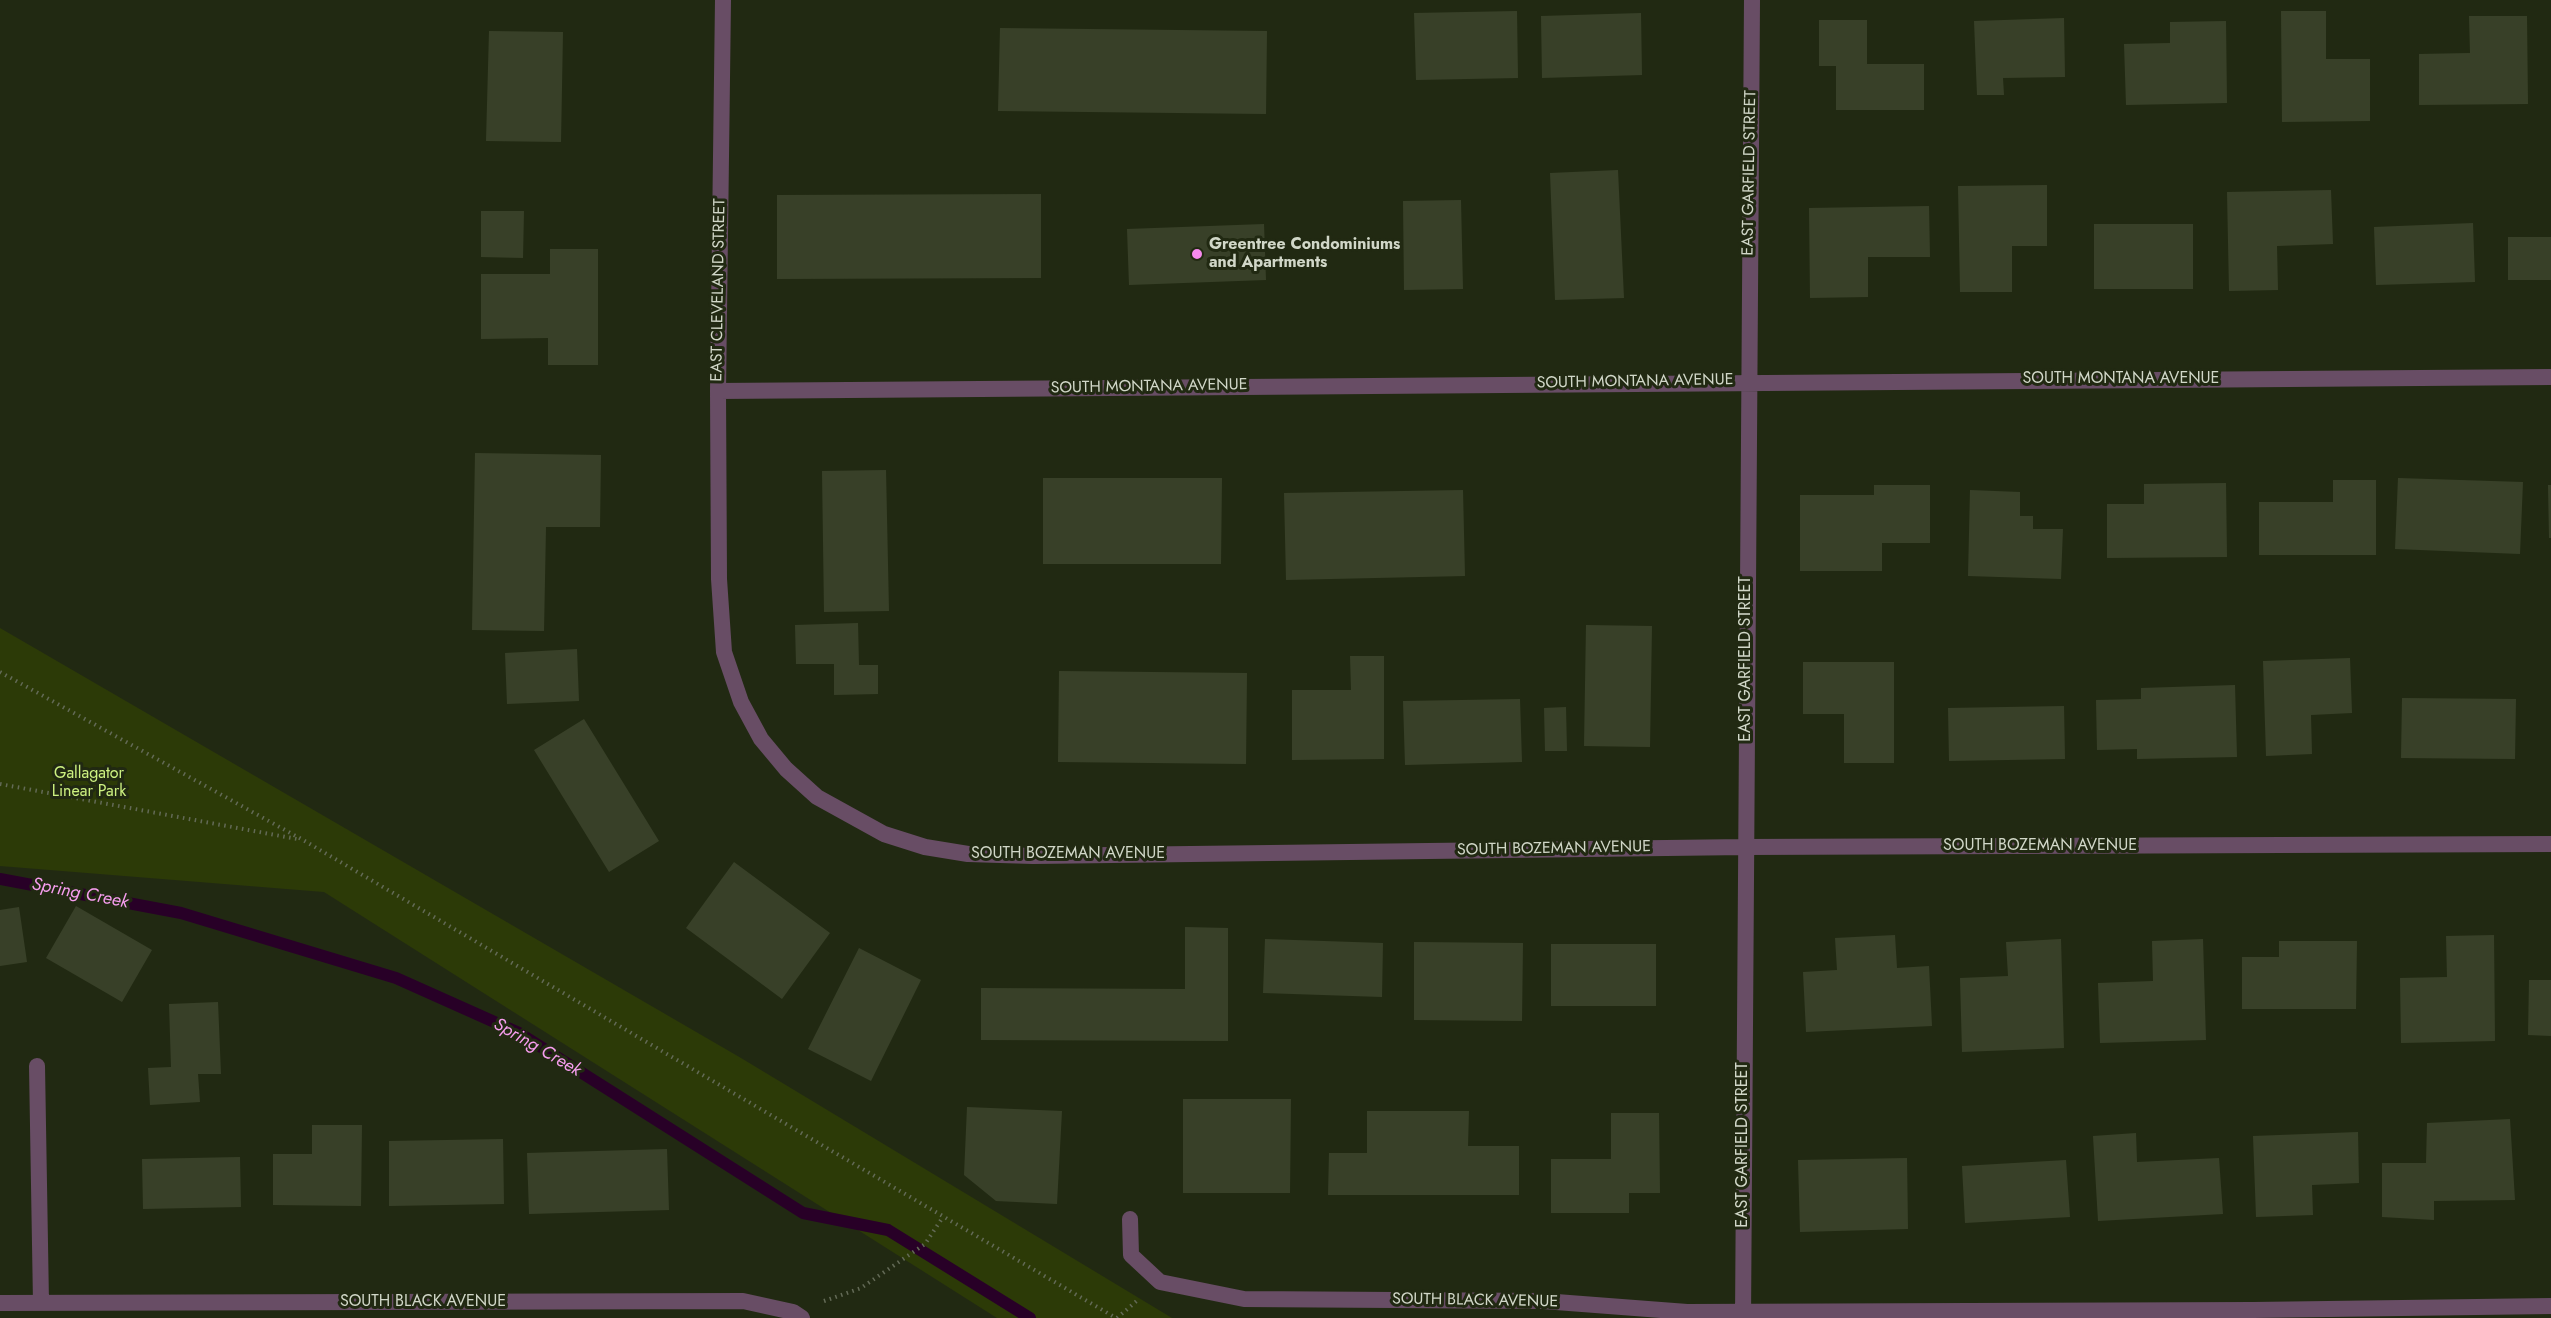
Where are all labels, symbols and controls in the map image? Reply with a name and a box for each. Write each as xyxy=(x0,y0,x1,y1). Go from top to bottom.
street label: EAST GARFIELD STREET xyxy=(1739,90,1761,256)
street label: EAST CLEVELAND STREET xyxy=(708,198,730,382)
place label: Greentree Condominiums and Apartments xyxy=(1209,235,1400,273)
marker: Greentree Condominiums and Apartments xyxy=(1190,247,1204,261)
street label: SOUTH MONTANA AVENUE xyxy=(2023,369,2219,389)
street label: SOUTH MONTANA AVENUE xyxy=(1536,371,1734,393)
street label: SOUTH MONTANA AVENUE xyxy=(1050,376,1248,398)
street label: EAST GARFIELD STREET xyxy=(1736,576,1756,742)
park label: Gallagator Linear Park xyxy=(52,764,126,802)
street label: SOUTH BOZEMAN AVENUE xyxy=(1943,836,2137,856)
street label: SOUTH BOZEMAN AVENUE xyxy=(1457,838,1651,860)
street label: SOUTH BOZEMAN AVENUE xyxy=(971,844,1165,864)
water label: Spring Creek xyxy=(30,874,130,914)
water label: Spring Creek xyxy=(489,1014,585,1082)
street label: EAST GARFIELD STREET xyxy=(1733,1062,1753,1228)
street label: SOUTH BLACK AVENUE xyxy=(1392,1290,1558,1312)
street label: SOUTH BLACK AVENUE xyxy=(340,1292,506,1312)

